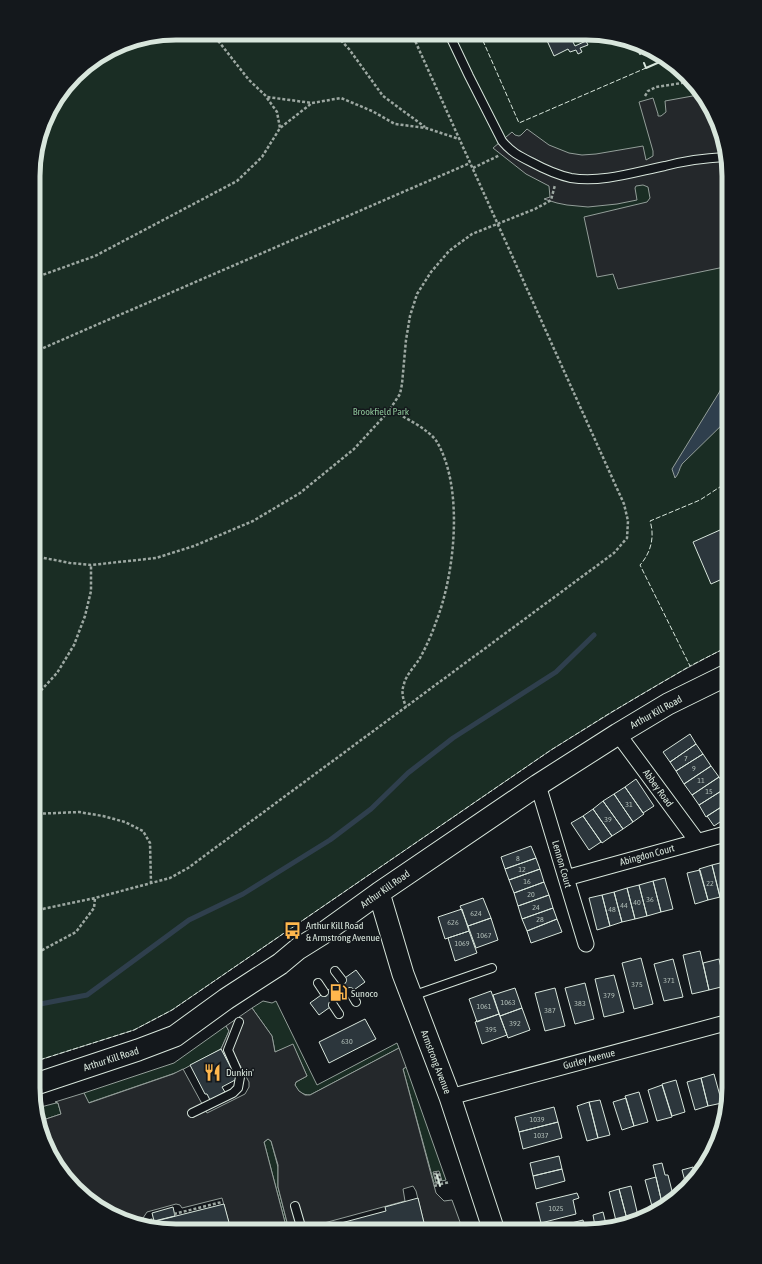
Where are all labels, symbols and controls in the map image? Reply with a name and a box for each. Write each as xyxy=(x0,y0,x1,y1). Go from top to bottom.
park label: Brookfield Park xyxy=(353,406,410,417)
street label: Arthur Kill Road xyxy=(628,693,684,731)
house number: 7 xyxy=(684,754,688,763)
house number: 9 xyxy=(692,764,696,773)
street label: Abbey Road xyxy=(641,767,675,809)
house number: 11 xyxy=(697,776,705,785)
house number: 15 xyxy=(705,787,713,796)
house number: 31 xyxy=(625,800,633,809)
house number: 39 xyxy=(604,815,612,824)
street label: Lennon Court xyxy=(550,839,574,889)
street label: Abingdon Court xyxy=(618,842,676,868)
house number: 8 xyxy=(516,854,520,863)
house number: 12 xyxy=(518,865,526,874)
street label: Arthur Kill Road xyxy=(358,868,412,910)
house number: 16 xyxy=(523,877,531,886)
house number: 22 xyxy=(706,879,714,888)
house number: 20 xyxy=(527,890,535,899)
house number: 36 xyxy=(646,895,654,904)
house number: 40 xyxy=(633,898,641,907)
house number: 44 xyxy=(620,901,628,910)
house number: 24 xyxy=(532,903,540,912)
house number: 48 xyxy=(608,905,616,914)
house number: 624 xyxy=(470,909,482,918)
house number: 28 xyxy=(536,915,544,924)
house number: 626 xyxy=(447,918,459,927)
place label: Arthur Kill Road & Armstrong Avenue xyxy=(306,920,380,943)
bus stop icon: Arthur Kill Road & Armstrong Avenue xyxy=(283,921,303,941)
house number: 1067 xyxy=(476,931,492,940)
house number: 1069 xyxy=(454,939,470,948)
house number: 371 xyxy=(663,976,675,985)
house number: 375 xyxy=(631,980,643,989)
fuel station icon: Sunoco xyxy=(328,983,348,1003)
place label: Sunoco xyxy=(351,988,378,999)
house number: 379 xyxy=(603,991,615,1000)
house number: 1063 xyxy=(500,998,516,1007)
house number: 383 xyxy=(574,999,586,1008)
house number: 1061 xyxy=(476,1002,492,1011)
house number: 387 xyxy=(544,1006,556,1015)
house number: 392 xyxy=(509,1019,521,1028)
house number: 395 xyxy=(485,1025,497,1034)
street label: Armstrong Avenue xyxy=(419,1029,453,1096)
house number: 630 xyxy=(341,1037,353,1046)
street label: Arthur Kill Road xyxy=(82,1045,140,1073)
street label: Gurley Avenue xyxy=(562,1047,617,1071)
restaurant icon: Dunkin' xyxy=(203,1062,223,1082)
place label: Dunkin' xyxy=(226,1067,254,1078)
house number: 1039 xyxy=(529,1115,545,1124)
house number: 1037 xyxy=(533,1131,549,1140)
house number: 1025 xyxy=(548,1204,564,1213)

